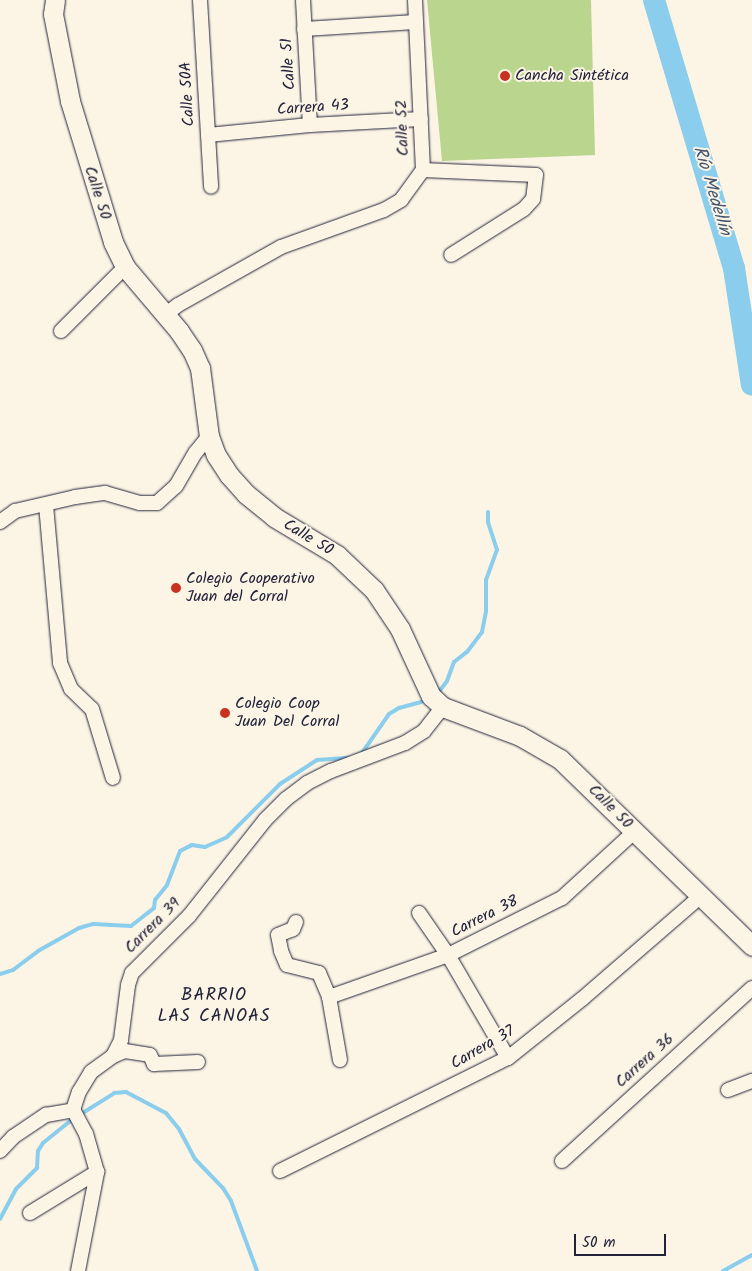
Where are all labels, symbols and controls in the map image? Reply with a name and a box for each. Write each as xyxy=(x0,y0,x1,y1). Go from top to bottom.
street label: Calle 51 xyxy=(278,37,300,91)
street label: Calle 50A xyxy=(177,61,199,127)
place label: Cancha Sintética xyxy=(515,66,629,86)
marker: Cancha Sintética xyxy=(499,70,511,82)
street label: Carrera 43 xyxy=(276,96,350,120)
street label: Calle 52 xyxy=(392,99,414,157)
water label: Río Medellín xyxy=(687,144,735,238)
street label: Calle 50 xyxy=(79,164,115,222)
street label: Calle 50 xyxy=(279,516,337,560)
place label: Colegio Cooperativo Juan del Corral xyxy=(186,569,315,607)
marker: Colegio Cooperativo Juan del Corral xyxy=(170,582,182,594)
place label: Colegio Coop Juan Del Corral xyxy=(235,694,339,732)
marker: Colegio Coop Juan Del Corral xyxy=(219,707,231,719)
street label: Calle 50 xyxy=(584,781,636,833)
street label: Carrera 38 xyxy=(448,892,522,942)
street label: Carrera 39 xyxy=(121,894,185,958)
district label: BARRIO LAS CANOAS xyxy=(156,986,272,1028)
street label: Carrera 37 xyxy=(448,1022,518,1074)
street label: Carrera 36 xyxy=(612,1030,678,1092)
scale bar xyxy=(577,1224,670,1256)
text: 50 m xyxy=(582,1231,616,1255)

